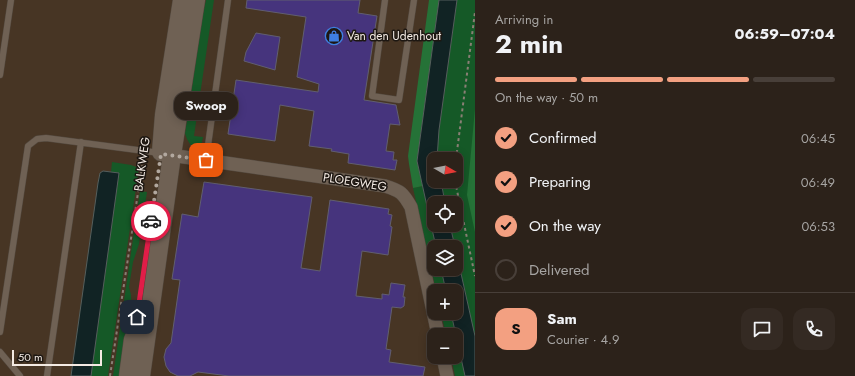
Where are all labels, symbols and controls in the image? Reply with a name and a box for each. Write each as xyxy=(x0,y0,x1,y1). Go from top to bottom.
text: Arriving in xyxy=(495,10,553,29)
text: 06:59–07:04 xyxy=(735,23,835,45)
text: 2 min xyxy=(495,25,563,63)
shop icon: Van den Udenhout xyxy=(324,26,344,46)
place label: Van den Udenhout xyxy=(347,27,441,45)
text: On the way · 50 m xyxy=(495,88,598,107)
callout: Swoop xyxy=(174,92,238,120)
text: Swoop xyxy=(185,96,227,115)
icon: check xyxy=(495,127,517,149)
text: Confirmed xyxy=(529,127,597,149)
text: 06:45 xyxy=(801,129,835,148)
street label: BALKWEG xyxy=(129,136,155,192)
pin xyxy=(189,143,223,177)
icon: bag xyxy=(195,149,217,171)
north arrow xyxy=(427,152,463,188)
map controls xyxy=(427,152,463,364)
street label: PLOEGWEG xyxy=(322,168,388,196)
icon: check xyxy=(495,171,517,193)
text: Preparing xyxy=(529,171,591,193)
text: 06:49 xyxy=(801,173,835,192)
button: locate xyxy=(427,196,463,232)
courier xyxy=(131,201,171,241)
icon: car xyxy=(140,210,162,232)
icon: check xyxy=(495,215,517,237)
text: On the way xyxy=(529,215,601,237)
text: 06:53 xyxy=(801,217,835,236)
button: layers xyxy=(427,240,463,276)
text: Delivered xyxy=(529,259,590,281)
button: + xyxy=(427,284,463,320)
pin xyxy=(120,300,154,334)
icon: home xyxy=(126,306,148,328)
text: Sam xyxy=(547,308,577,330)
button: chat xyxy=(741,308,783,350)
button: phone xyxy=(793,308,835,350)
text: S xyxy=(511,318,521,340)
button: − xyxy=(427,328,463,364)
text: Courier · 4.9 xyxy=(547,330,620,349)
scale bar xyxy=(12,348,102,367)
text: 50 m xyxy=(18,349,43,365)

